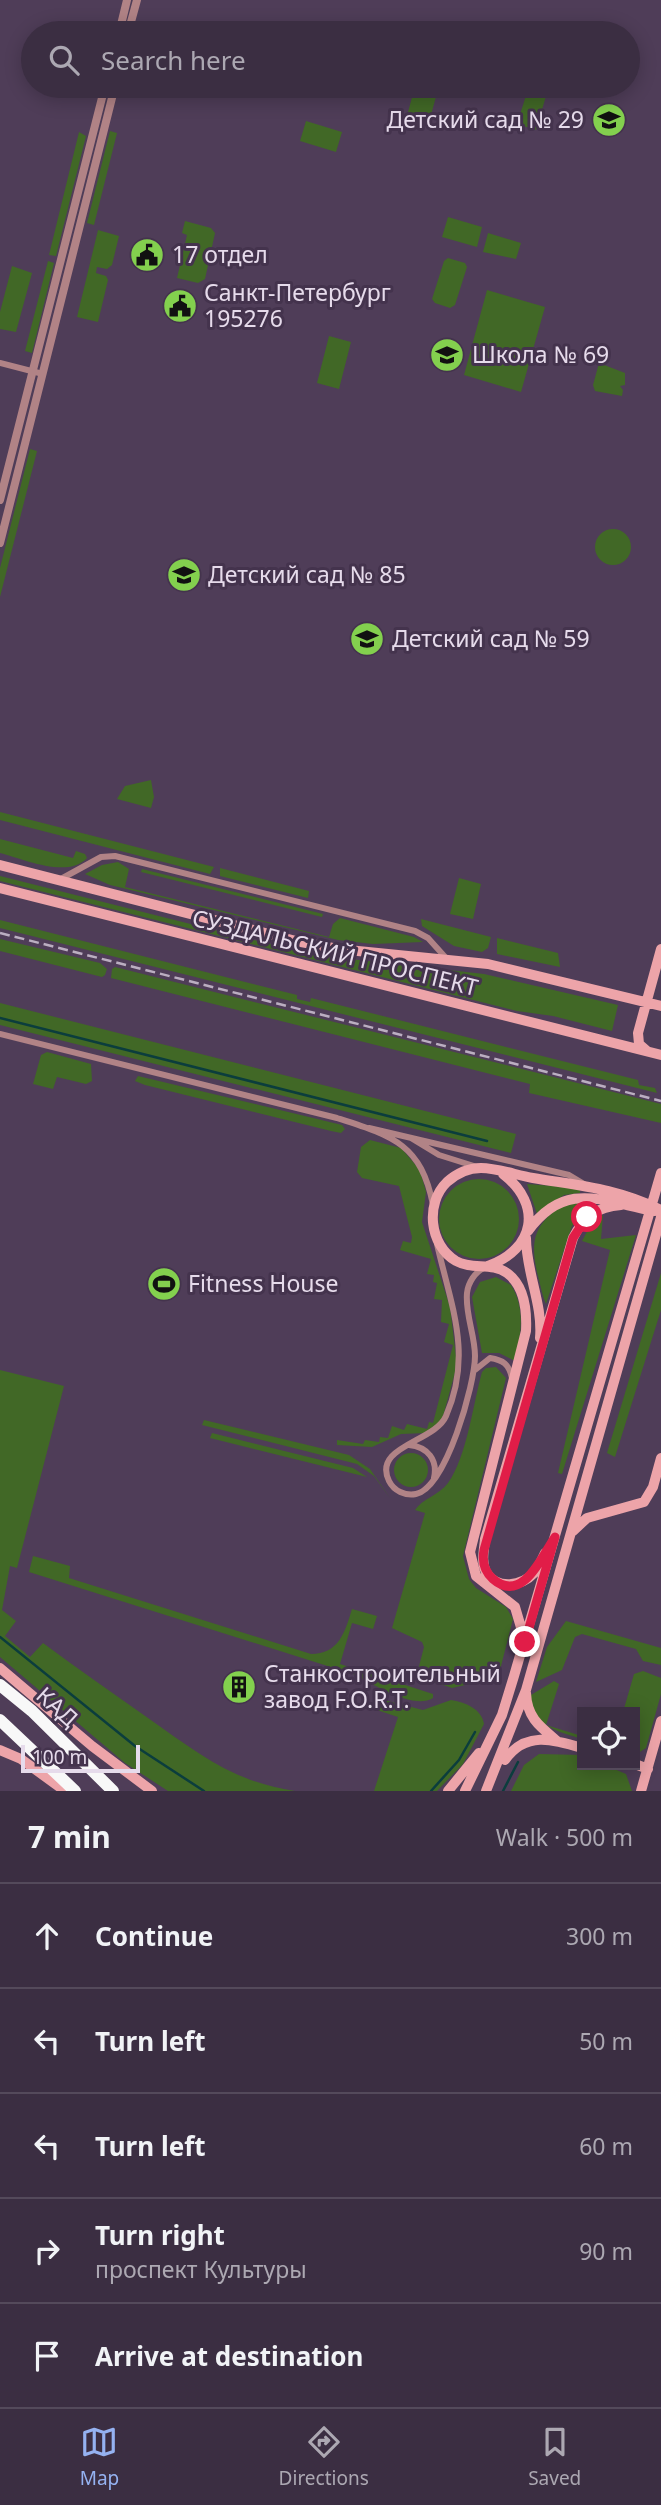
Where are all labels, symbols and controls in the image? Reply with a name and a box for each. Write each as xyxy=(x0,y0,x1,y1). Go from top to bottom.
search box xyxy=(21,21,640,98)
icon: search xyxy=(45,41,83,79)
text: Search here xyxy=(101,42,246,78)
school or university icon: Детский сад № 29 xyxy=(590,101,628,139)
place label: Детский сад № 29 xyxy=(386,103,584,135)
public building icon: 17 отдел xyxy=(128,236,166,274)
place label: 17 отдел xyxy=(172,238,268,270)
place label: Санкт-Петербург 195276 xyxy=(204,276,391,334)
public building icon: Санкт-Петербург 195276 xyxy=(161,287,199,325)
school or university icon: Школа № 69 xyxy=(428,336,466,374)
place label: Школа № 69 xyxy=(472,338,609,370)
school or university icon: Детский сад № 85 xyxy=(165,556,203,594)
place label: Детский сад № 85 xyxy=(208,558,406,590)
school or university icon: Детский сад № 59 xyxy=(348,620,386,658)
place label: Детский сад № 59 xyxy=(392,622,590,654)
street label: СУЗДАЛЬСКИЙ ПРОСПЕКТ xyxy=(189,901,482,1003)
route start xyxy=(571,1201,602,1232)
sports icon: Fitness House xyxy=(145,1265,183,1303)
place label: Fitness House xyxy=(188,1267,339,1299)
route end xyxy=(509,1626,540,1657)
place label: Станкостроительный завод F.O.R.T. xyxy=(264,1657,501,1715)
building icon: Станкостроительный завод F.O.R.T. xyxy=(220,1668,258,1706)
street label: КАД xyxy=(30,1679,86,1734)
map controls xyxy=(577,1707,640,1770)
button: locate xyxy=(577,1707,640,1770)
scale bar xyxy=(21,1742,140,1774)
text: 100 m xyxy=(32,1744,87,1770)
text: 7 min xyxy=(28,1816,111,1857)
text: Walk · 500 m xyxy=(496,1821,633,1853)
icon: ahead xyxy=(28,1917,66,1955)
text: Continue xyxy=(95,1918,213,1954)
text: 300 m xyxy=(566,1920,633,1952)
icon: left xyxy=(28,2022,66,2060)
text: Turn left xyxy=(95,2023,206,2059)
text: 50 m xyxy=(579,2025,633,2057)
icon: left xyxy=(28,2127,66,2165)
text: Turn left xyxy=(95,2128,206,2164)
text: 60 m xyxy=(579,2130,633,2162)
text: Turn right xyxy=(95,2217,225,2253)
icon: right xyxy=(28,2232,66,2270)
text: 90 m xyxy=(579,2235,633,2267)
text: проспект Культуры xyxy=(95,2253,307,2285)
icon: arrive xyxy=(28,2337,66,2375)
text: Arrive at destination xyxy=(95,2338,364,2374)
tab: Map xyxy=(80,2423,119,2491)
tab: Directions xyxy=(279,2423,369,2491)
tab: Saved xyxy=(528,2423,581,2491)

